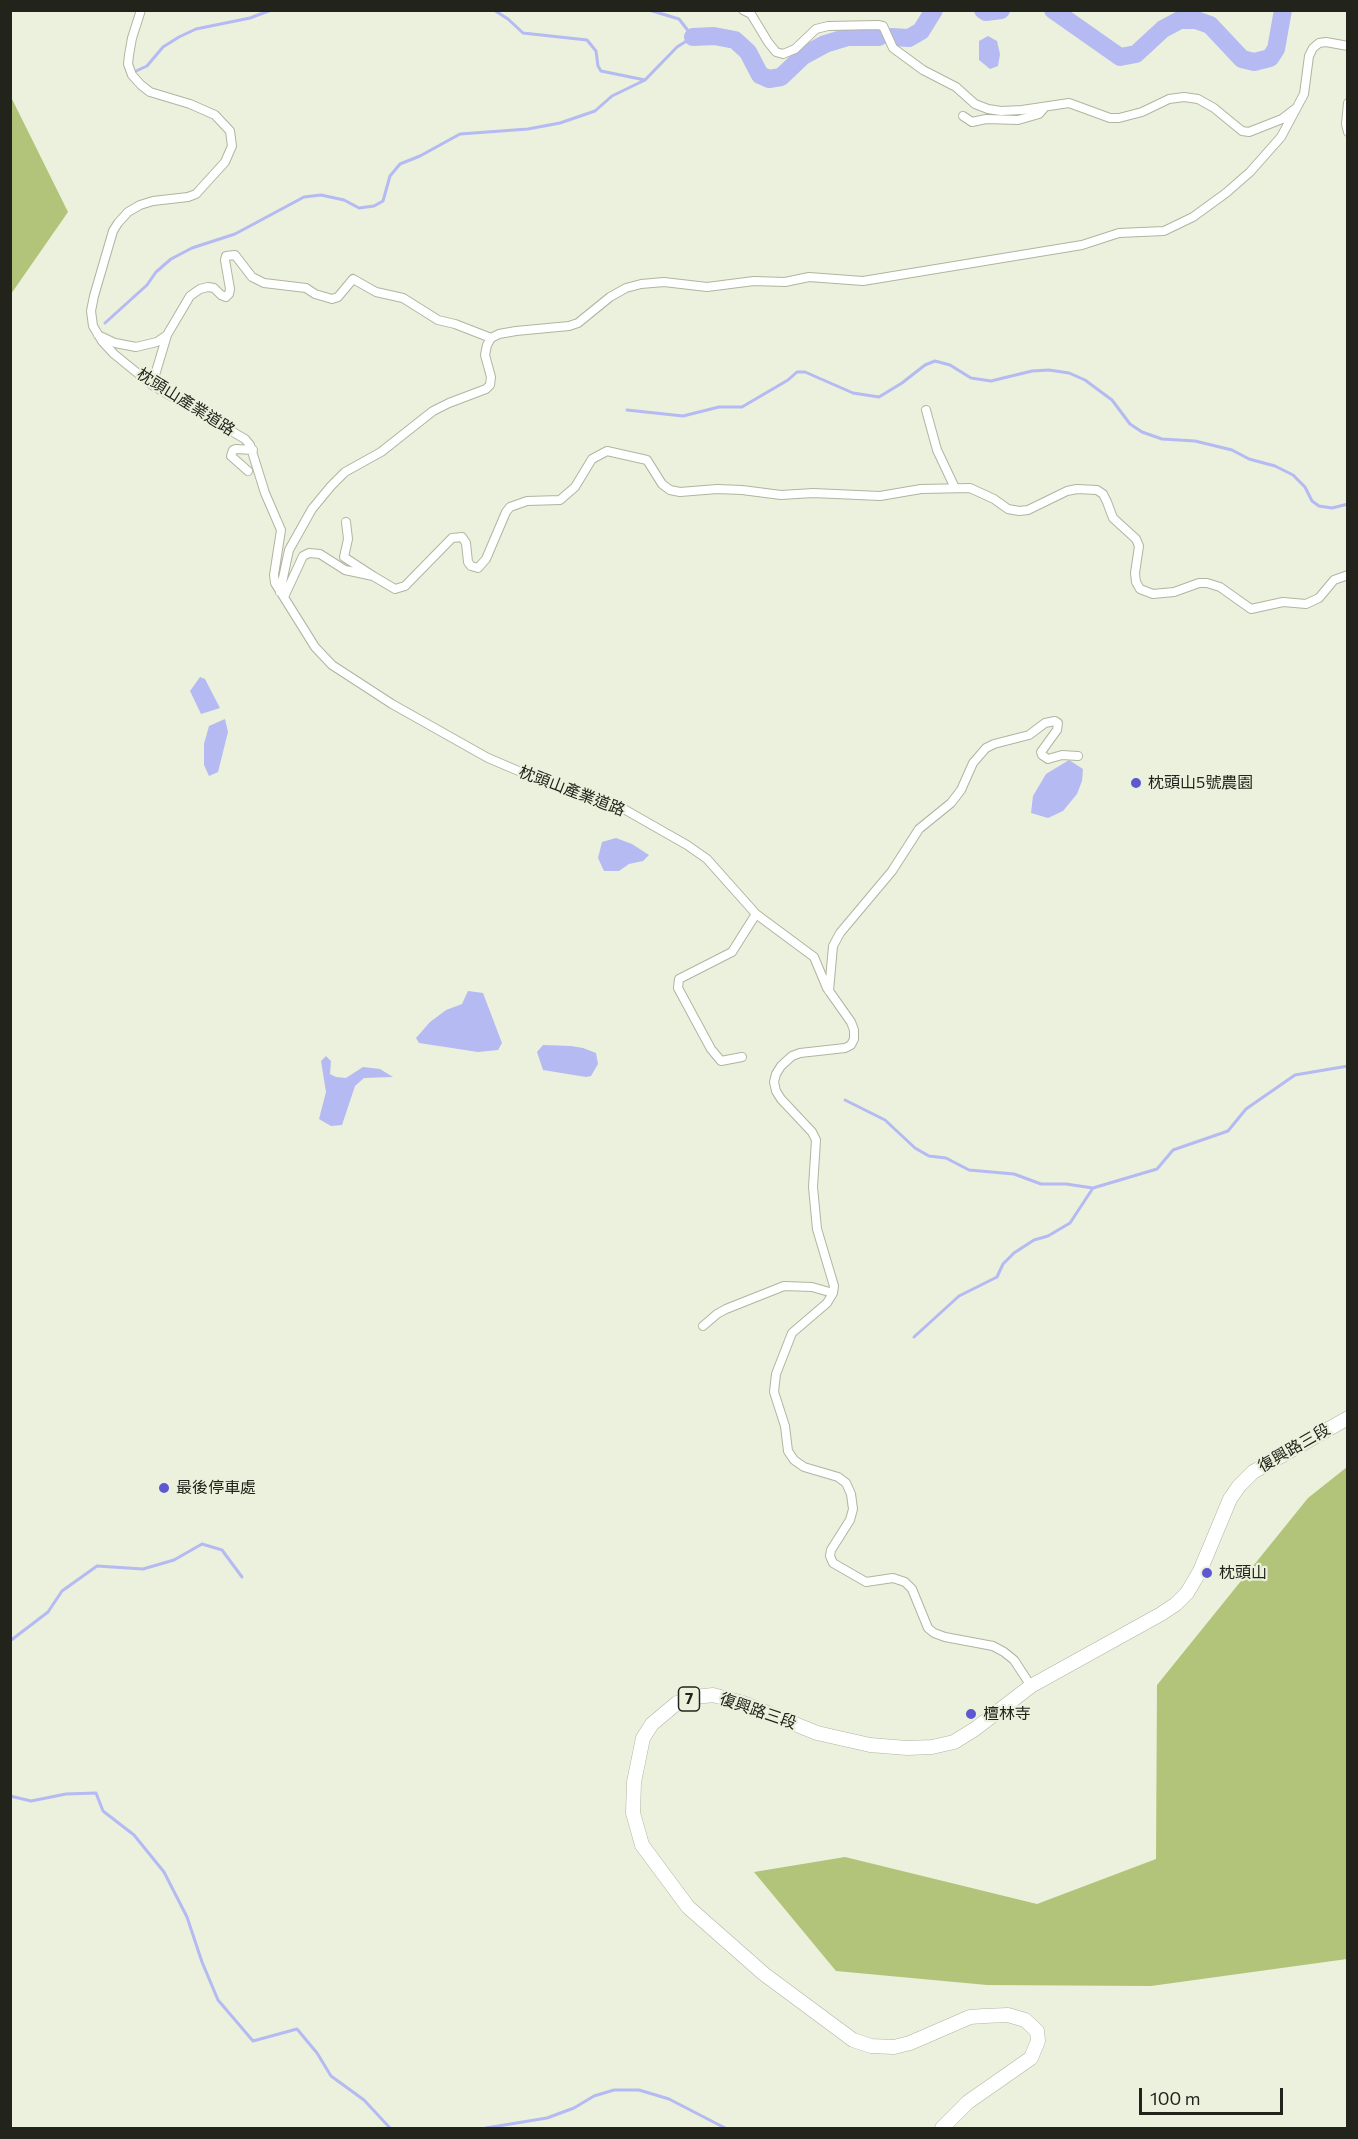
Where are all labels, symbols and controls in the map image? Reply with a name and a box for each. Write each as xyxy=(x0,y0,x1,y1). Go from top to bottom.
street label: 枕頭山產業道路 xyxy=(133,364,239,440)
street label: 枕頭山產業道路 xyxy=(516,762,628,820)
place label: 枕頭山5號農園 xyxy=(1148,773,1253,793)
marker: 枕頭山5號農園 xyxy=(1129,776,1143,790)
street label: 復興路三段 xyxy=(1255,1420,1333,1476)
place label: 最後停車處 xyxy=(176,1478,256,1498)
marker: 最後停車處 xyxy=(157,1481,171,1495)
place label: 枕頭山 xyxy=(1219,1563,1267,1583)
marker: 枕頭山 xyxy=(1200,1566,1214,1580)
road number: 7 xyxy=(678,1687,700,1711)
street label: 復興路三段 xyxy=(717,1689,799,1733)
place label: 檀林寺 xyxy=(983,1704,1031,1724)
marker: 檀林寺 xyxy=(964,1707,978,1721)
scale bar xyxy=(1142,2076,1286,2114)
text: 100 m xyxy=(1150,2087,1200,2109)

